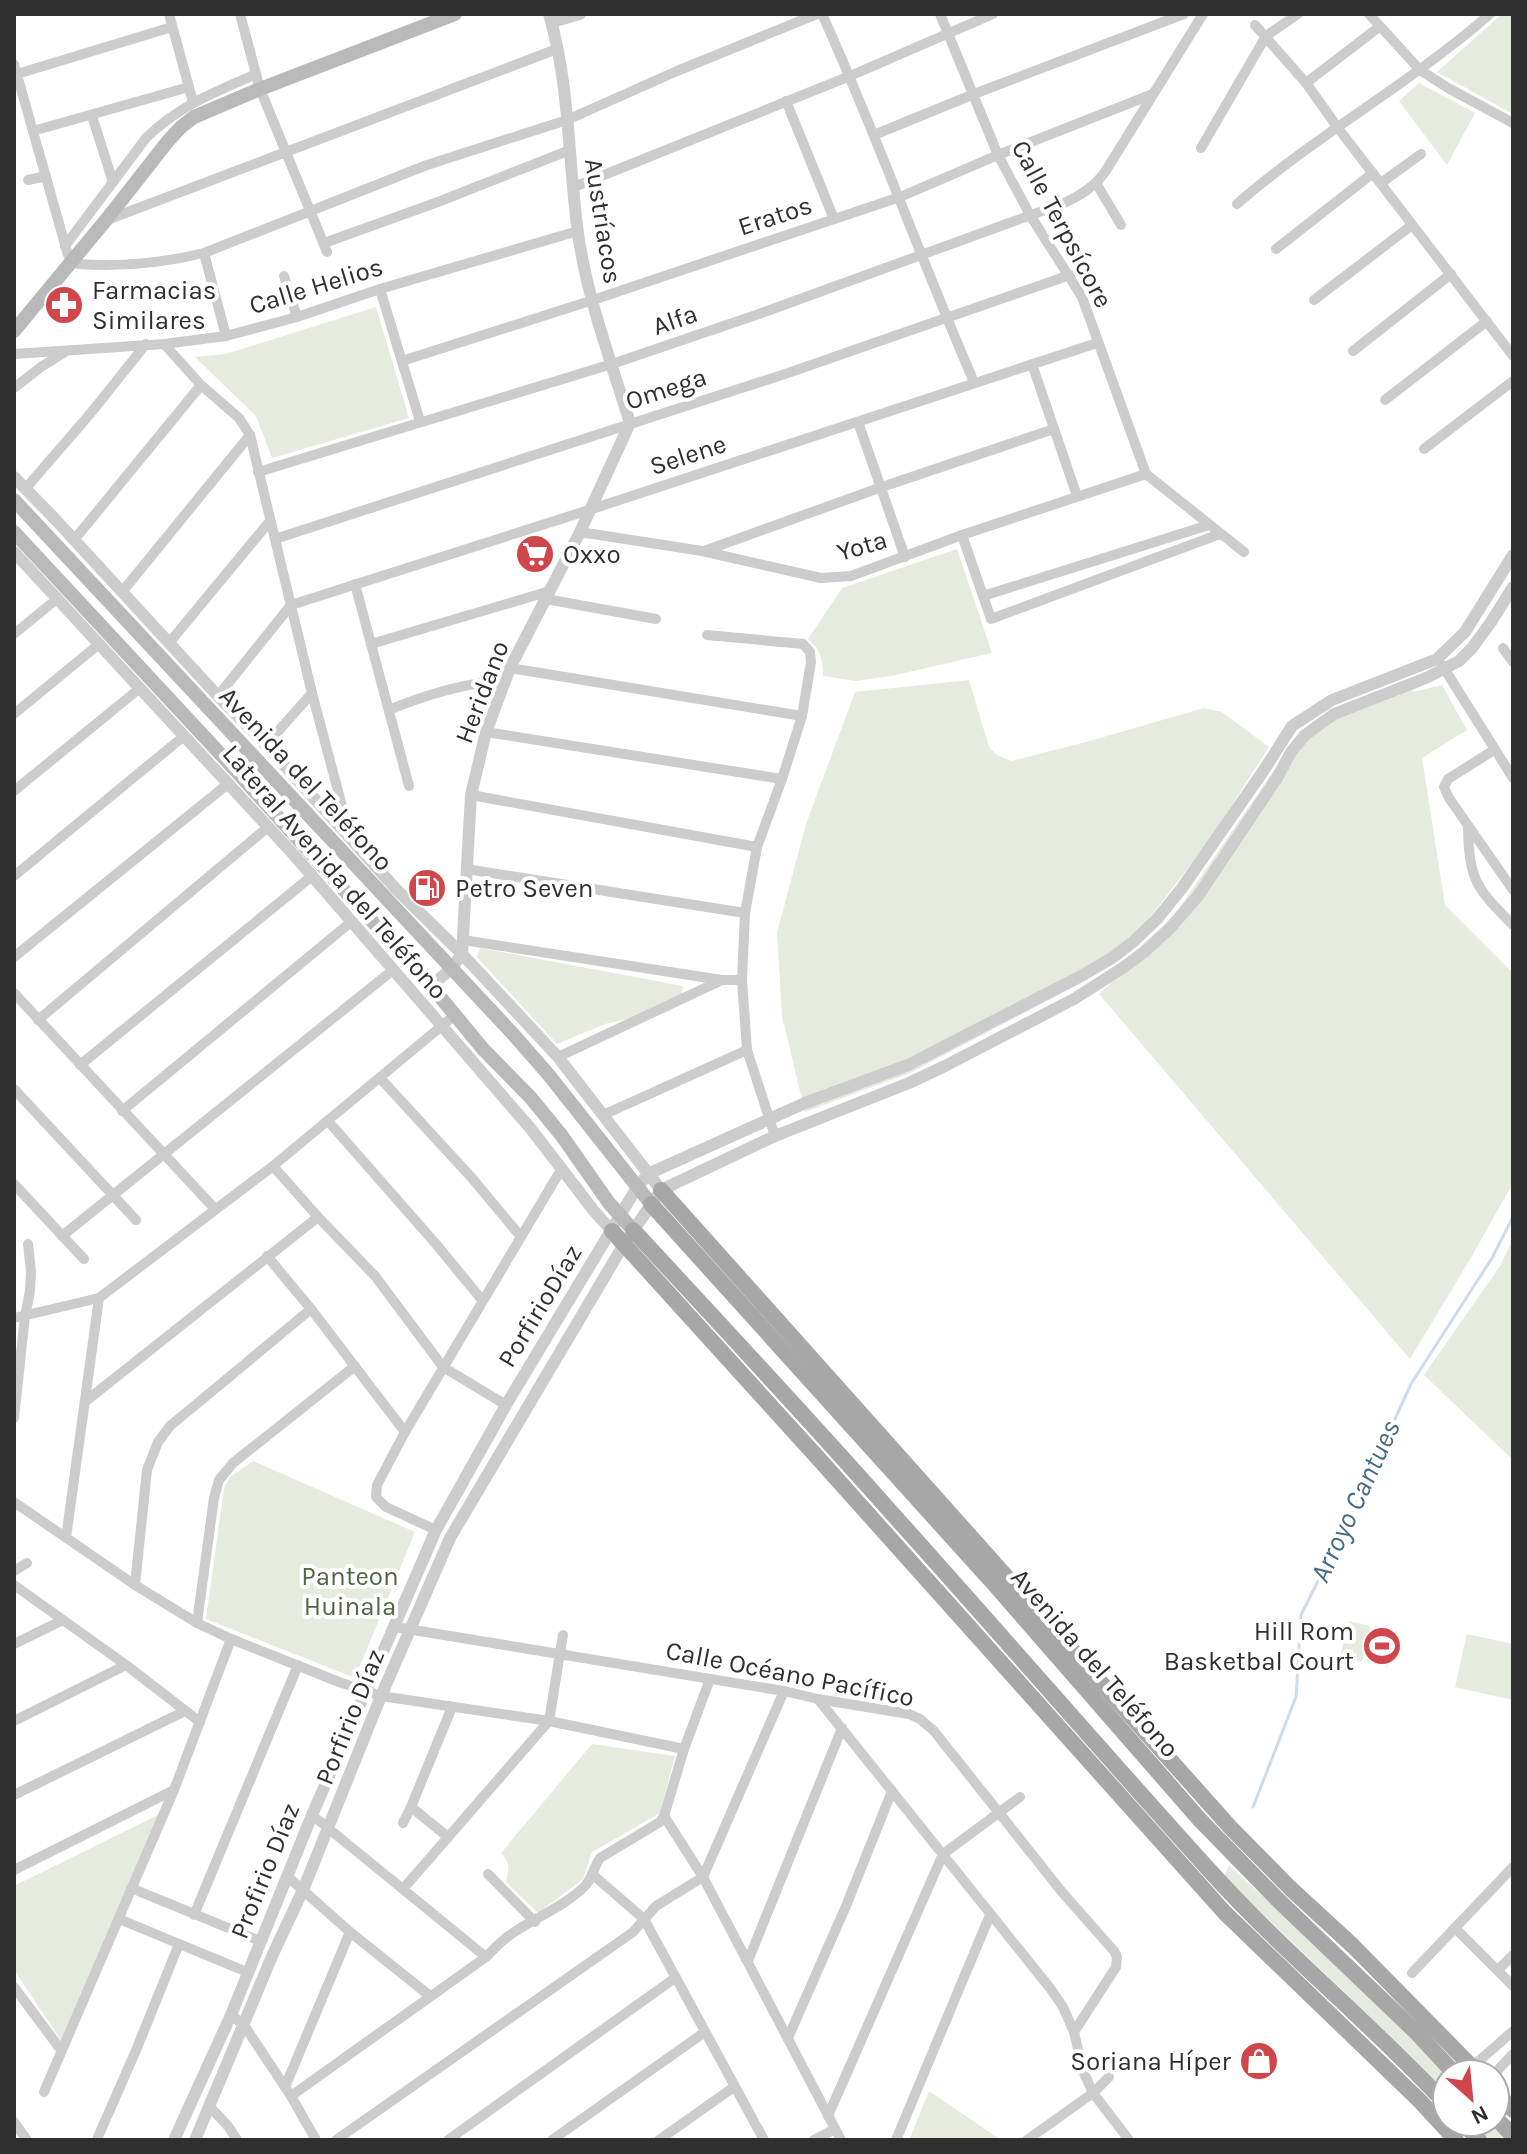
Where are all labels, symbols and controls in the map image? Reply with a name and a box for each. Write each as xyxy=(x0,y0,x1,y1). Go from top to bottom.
street label: Calle Terpsícore xyxy=(1005,135,1119,313)
street label: Austríacos xyxy=(578,156,628,286)
street label: Eratos xyxy=(734,190,816,242)
street label: Calle Helios xyxy=(245,251,387,321)
place label: Farmacias Similares xyxy=(92,275,217,336)
pharmacy icon: Farmacias Similares xyxy=(43,284,85,326)
street label: Alfa xyxy=(648,298,702,342)
street label: Omega xyxy=(622,361,710,417)
street label: Selene xyxy=(646,428,730,482)
street label: Yota xyxy=(833,524,891,568)
supermarket icon: Oxxo xyxy=(514,533,556,575)
place label: Oxxo xyxy=(563,539,621,570)
street label: Heridano xyxy=(448,636,516,748)
street label: Avenida del Teléfono xyxy=(213,681,399,877)
street label: Lateral Avenida del Teléfono xyxy=(216,738,454,1006)
fuel station icon: Petro Seven xyxy=(406,867,448,909)
place label: Petro Seven xyxy=(455,873,593,904)
street label: PorfirioDíaz xyxy=(491,1239,589,1373)
water label: Arroyo Cantues xyxy=(1303,1415,1407,1587)
park label: Panteon Huinala xyxy=(301,1561,399,1622)
street label: Avenida del Teléfono xyxy=(1004,1562,1186,1764)
place label: Hill Rom Basketbal Court xyxy=(1164,1616,1354,1677)
sports icon: Hill Rom Basketbal Court xyxy=(1361,1625,1403,1667)
street label: Calle Océano Pacífico xyxy=(663,1635,917,1713)
street label: Porfirio Díaz xyxy=(309,1645,391,1789)
street label: Profirio Díaz xyxy=(224,1799,306,1943)
shop icon: Soriana Híper xyxy=(1238,2040,1280,2082)
place label: Soriana Híper xyxy=(1070,2046,1232,2077)
north arrow xyxy=(1431,2058,1511,2138)
text: N xyxy=(1467,2100,1493,2130)

